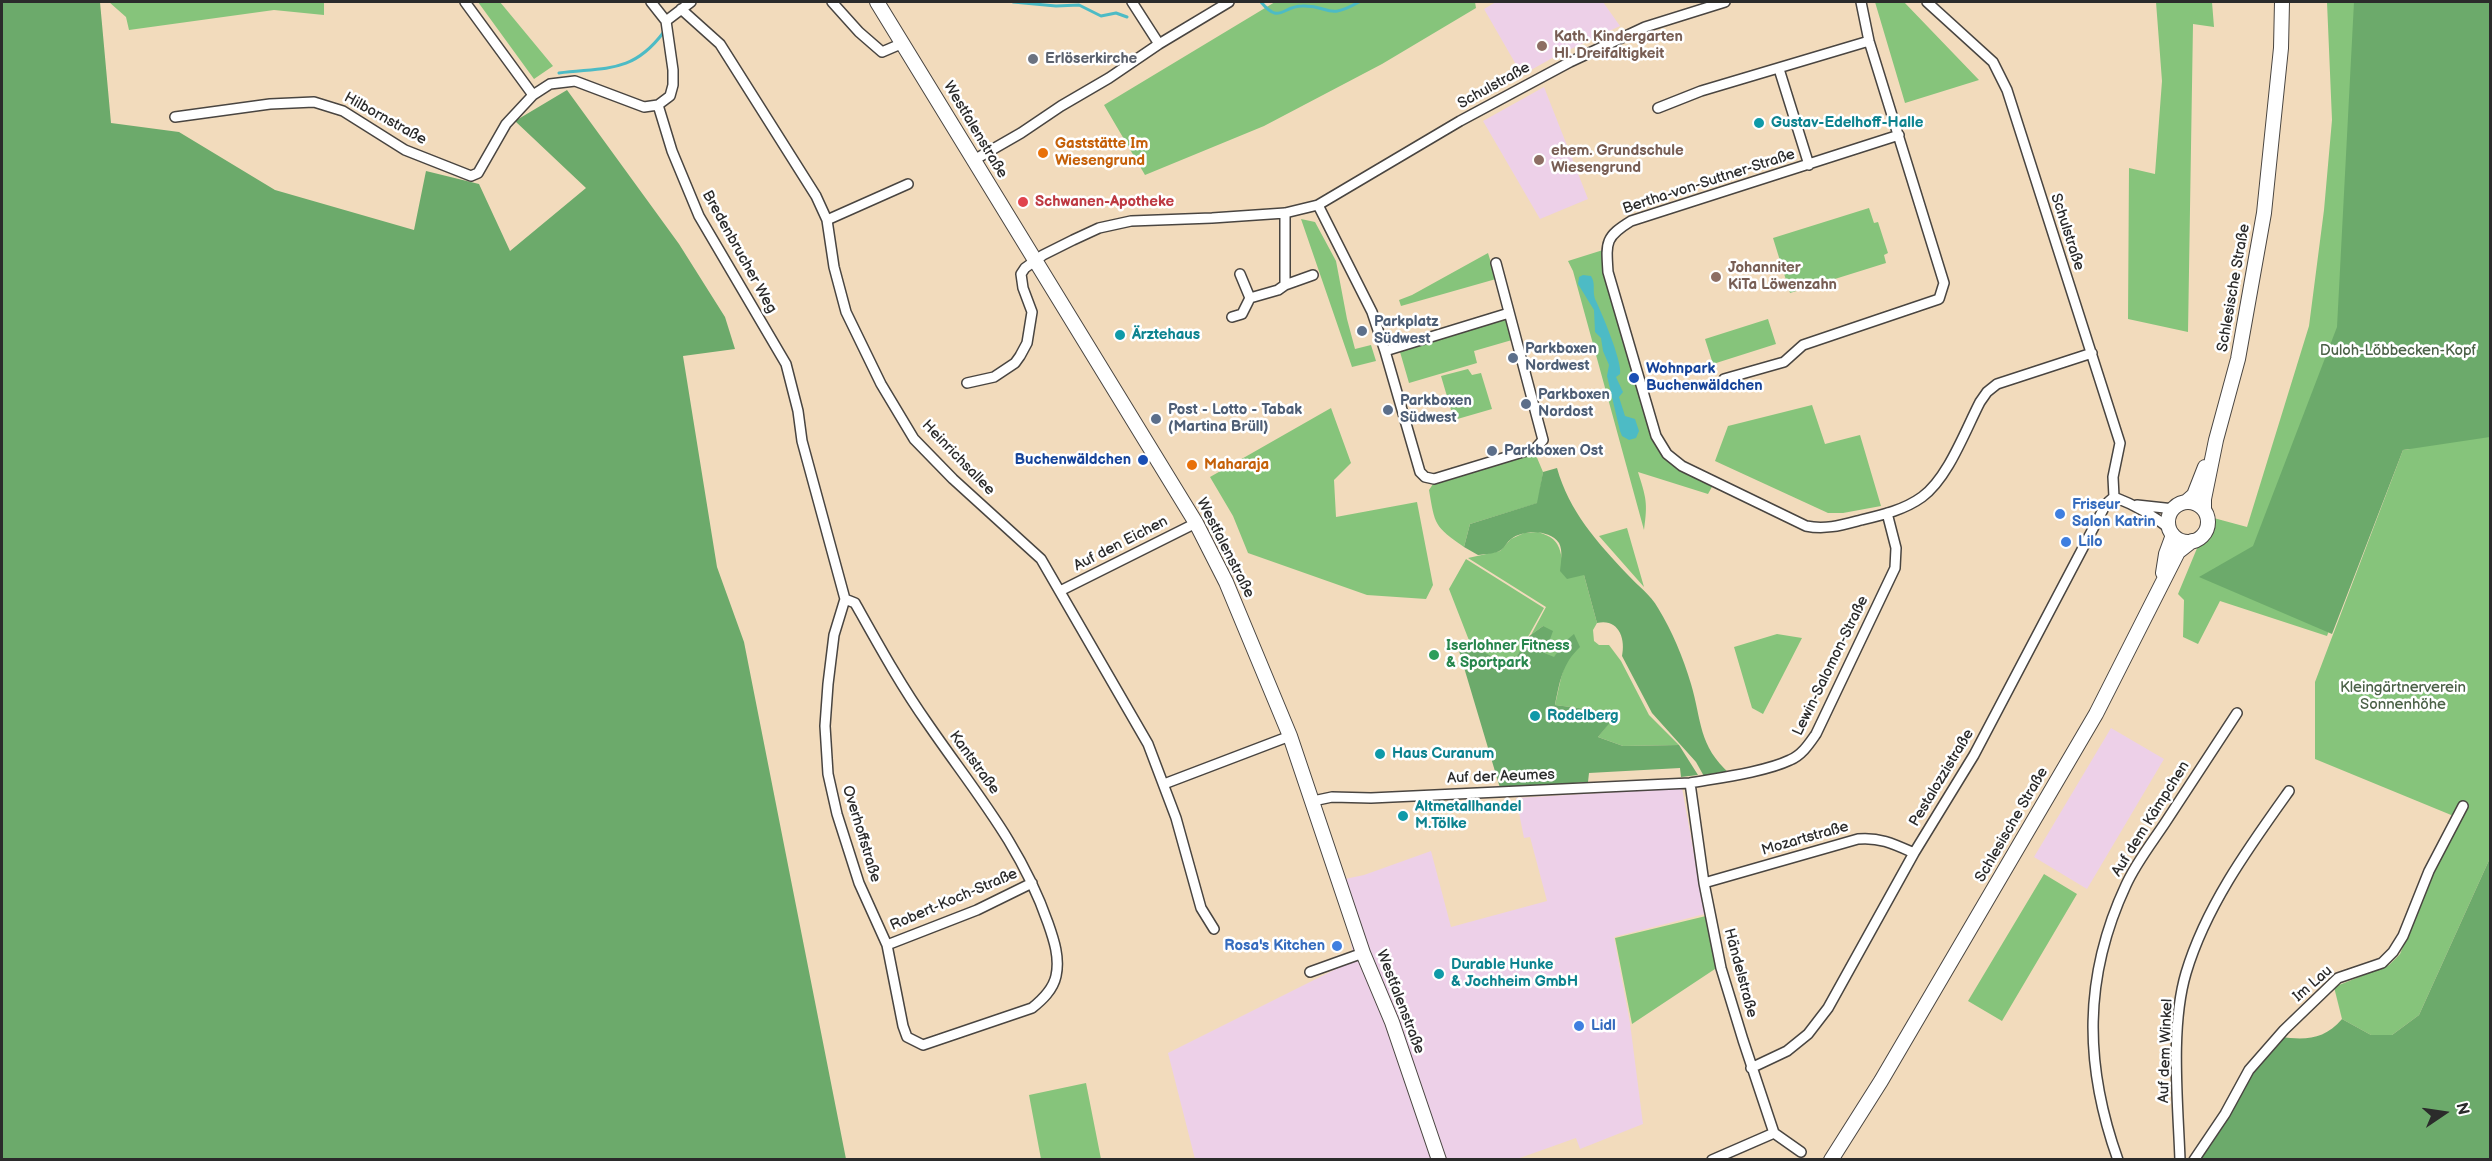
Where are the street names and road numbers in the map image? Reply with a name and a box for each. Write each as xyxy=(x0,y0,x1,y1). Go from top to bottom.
street label: Schulstraße xyxy=(1455,59,1533,113)
street label: Westfalenstraße xyxy=(939,78,1011,182)
street label: Hilbornstraße xyxy=(341,89,429,149)
street label: Bertha-von-Suttner-Straße xyxy=(1621,146,1797,218)
street label: Bredenbrucher Weg xyxy=(698,187,780,317)
street label: Schulstraße xyxy=(2046,191,2088,273)
street label: Schlesische Straße xyxy=(2214,223,2254,353)
street label: Heinrichsallee xyxy=(918,417,998,499)
street label: Westfalenstraße xyxy=(1192,495,1258,601)
street label: Auf den Eichen xyxy=(1071,513,1171,575)
street label: Lewin-Salomon-Straße xyxy=(1789,593,1873,739)
street label: Pestalozzistraße xyxy=(1906,726,1978,830)
street label: Kantstraße xyxy=(945,728,1003,798)
street label: Auf dem Kämpchen xyxy=(2108,758,2194,880)
street label: Schlesische Straße xyxy=(1972,764,2052,886)
street label: Auf der Aeumes xyxy=(1447,766,1555,788)
street label: Overhoffstraße xyxy=(838,783,884,885)
street label: Mozartstraße xyxy=(1759,818,1851,860)
street label: Robert-Koch-Straße xyxy=(888,865,1020,935)
street label: Händelstraße xyxy=(1719,926,1761,1020)
street label: Westfalenstraße xyxy=(1372,948,1428,1056)
street label: Im Lau xyxy=(2290,962,2336,1006)
street label: Auf dem Winkel xyxy=(2155,999,2177,1103)

